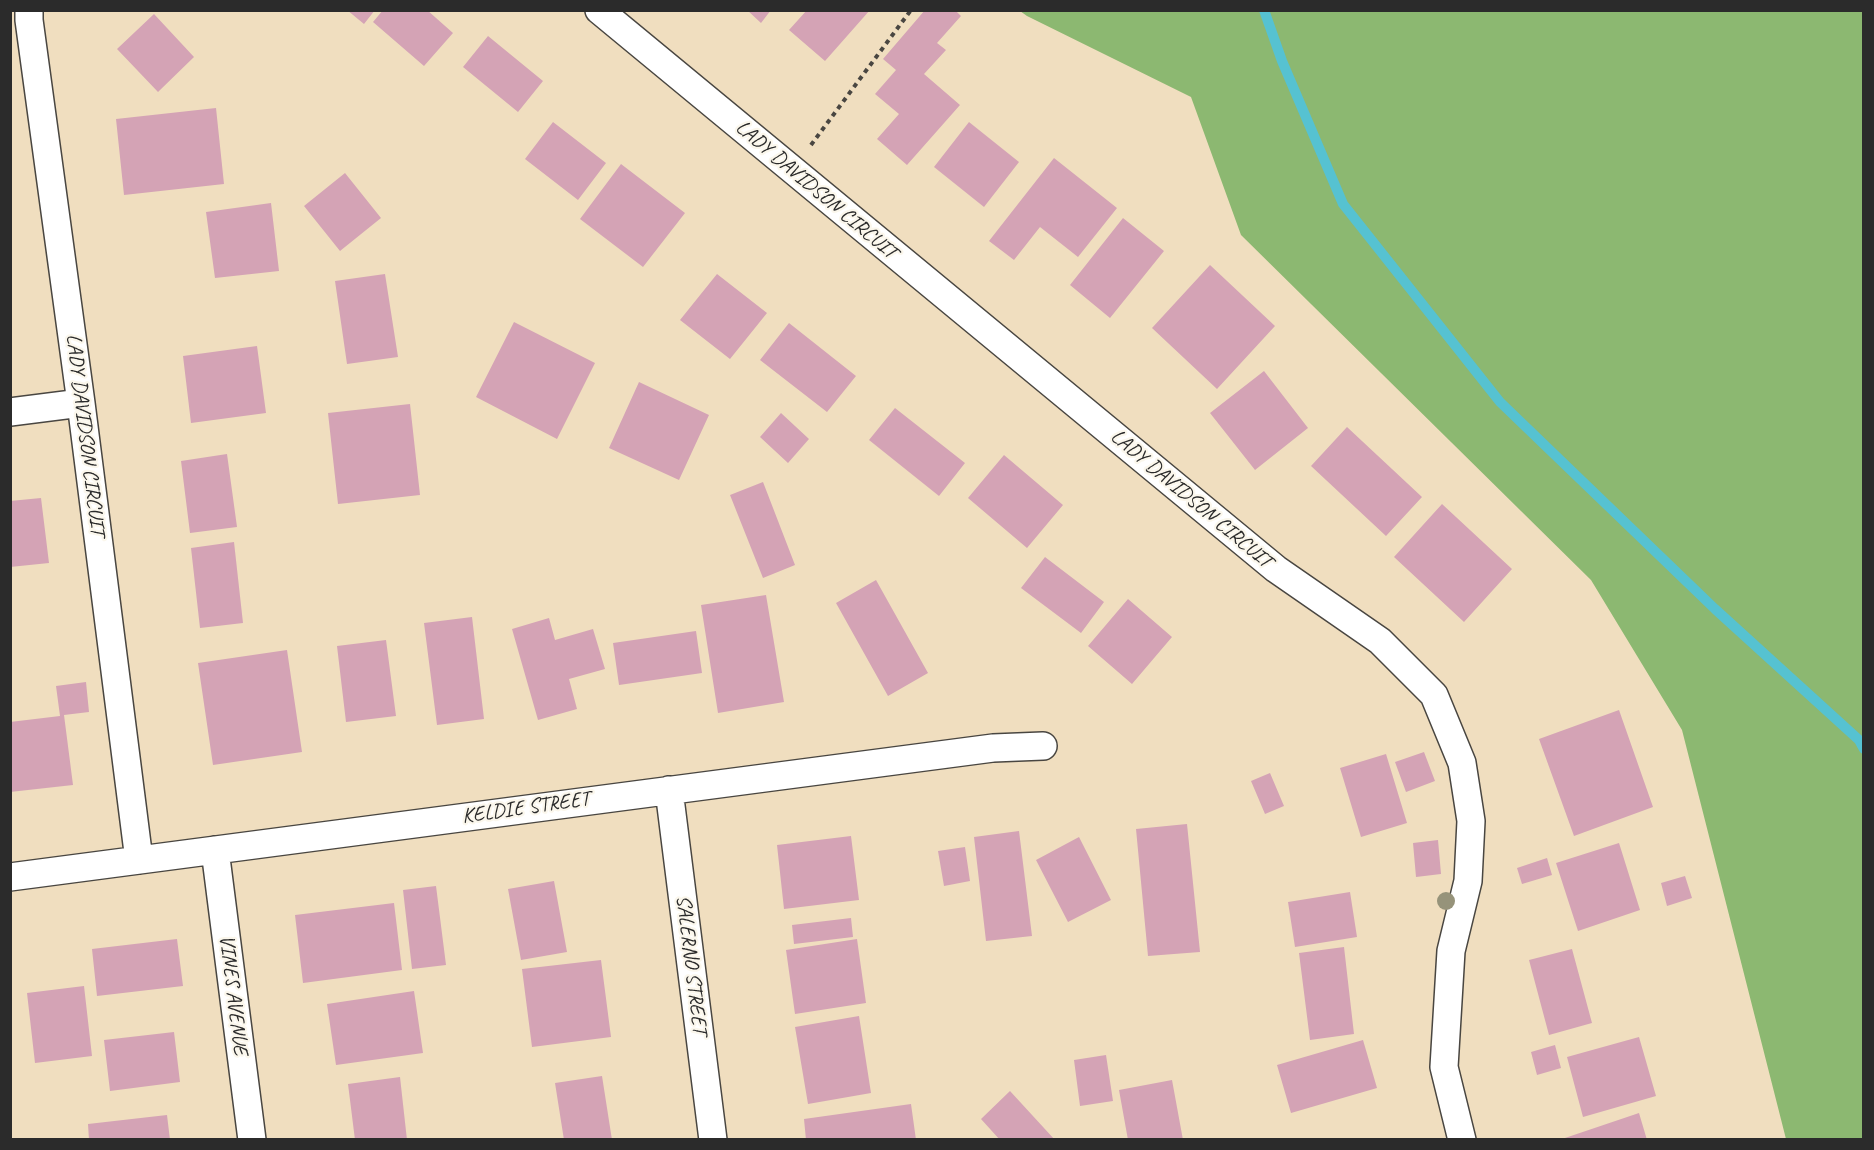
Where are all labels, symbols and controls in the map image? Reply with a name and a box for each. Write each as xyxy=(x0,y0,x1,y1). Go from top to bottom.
street label: LADY DAVIDSON CIRCUIT xyxy=(730,115,902,265)
street label: LADY DAVIDSON CIRCUIT xyxy=(60,333,110,537)
street label: LADY DAVIDSON CIRCUIT xyxy=(1105,424,1277,574)
street label: KELDIE STREET xyxy=(461,787,591,829)
street label: SALERNO STREET xyxy=(670,894,712,1036)
street label: VINES AVENUE xyxy=(213,934,253,1056)

